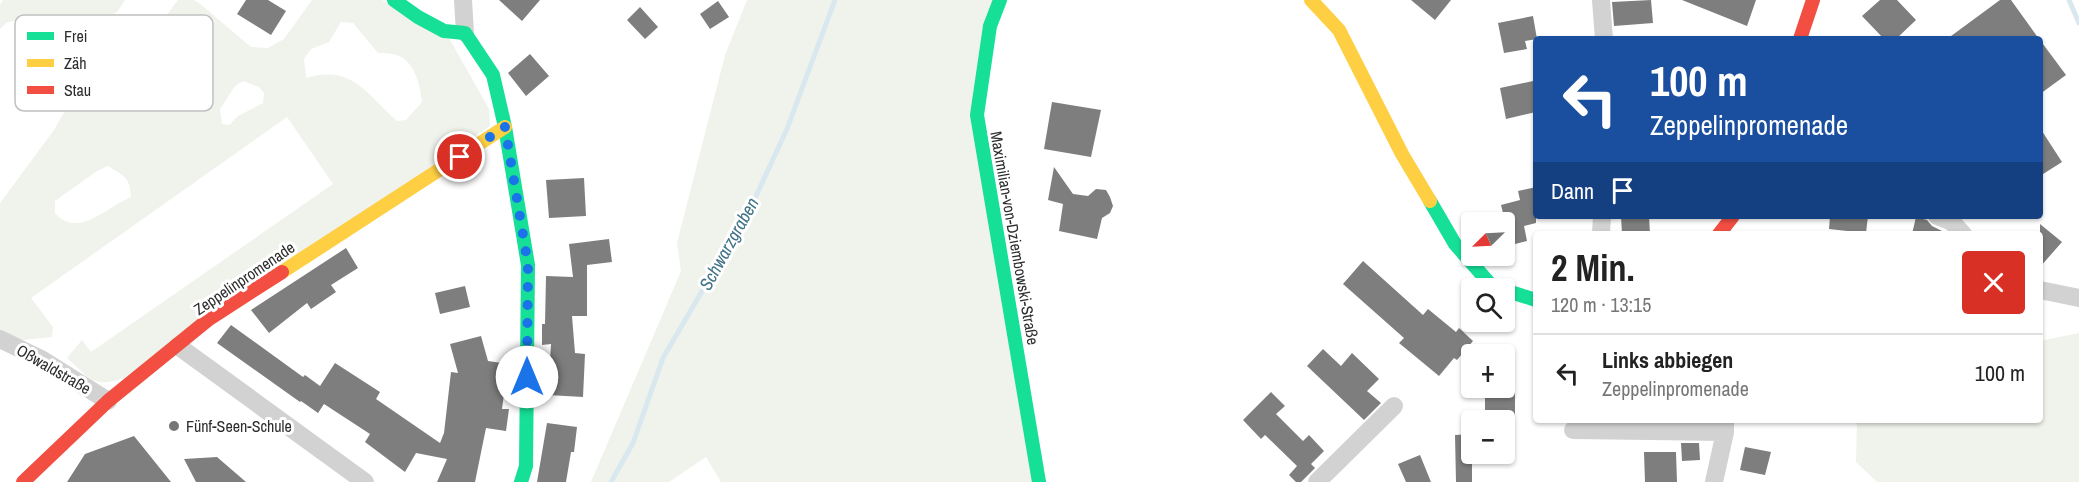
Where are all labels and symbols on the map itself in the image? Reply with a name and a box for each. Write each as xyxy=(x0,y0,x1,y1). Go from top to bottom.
legend xyxy=(15,15,213,111)
text: Frei xyxy=(64,25,87,47)
text: Zäh xyxy=(64,52,87,74)
text: Stau xyxy=(64,79,91,101)
street label: Maximilian-von-Dziembowski-Straße xyxy=(985,129,1045,347)
pin xyxy=(434,131,485,182)
water label: Schwarzgraben xyxy=(693,193,764,295)
north arrow xyxy=(1461,212,1515,266)
street label: Zeppelinpromenade xyxy=(189,236,299,320)
street label: Oßwaldstraße xyxy=(13,339,95,399)
position arrow xyxy=(495,345,559,409)
place label: Fünf-Seen-Schule xyxy=(186,415,292,437)
marker: Fünf-Seen-Schule xyxy=(167,419,181,433)

